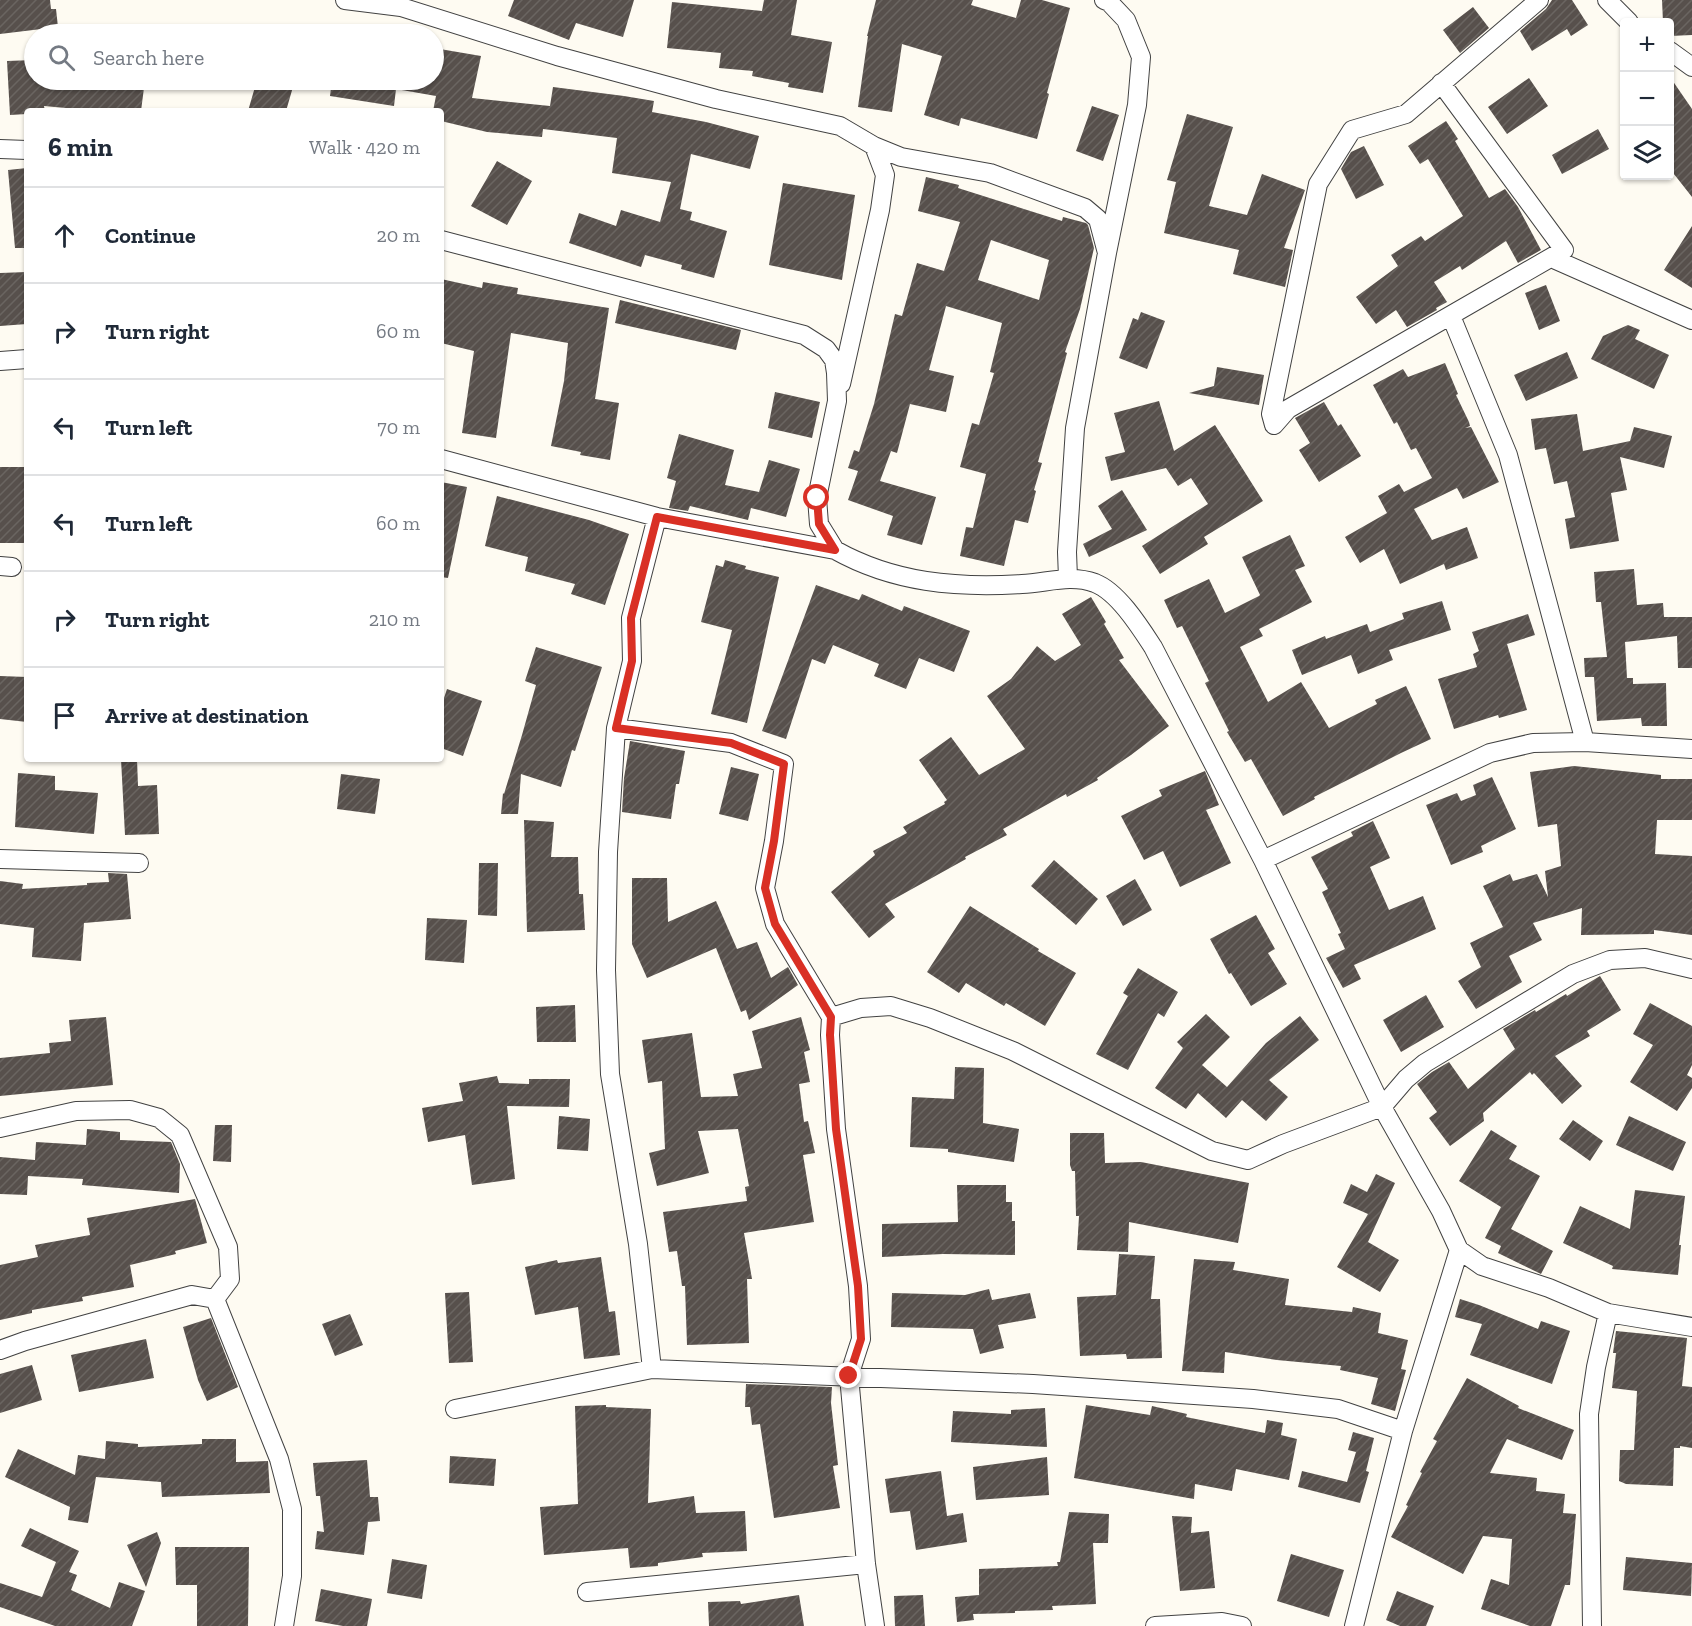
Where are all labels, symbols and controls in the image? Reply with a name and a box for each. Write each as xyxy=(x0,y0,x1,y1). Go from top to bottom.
map controls xyxy=(1620,18,1674,180)
button: + xyxy=(1620,18,1674,72)
search box xyxy=(24,24,444,90)
icon: search xyxy=(45,41,78,74)
text: Search here xyxy=(93,44,204,71)
button: − xyxy=(1620,72,1674,126)
button: layers xyxy=(1620,126,1674,180)
text: 6 min xyxy=(48,131,113,163)
text: Walk · 420 m xyxy=(309,135,420,159)
icon: ahead xyxy=(48,219,81,252)
text: Continue xyxy=(105,222,196,249)
text: 20 m xyxy=(376,223,420,247)
icon: right xyxy=(48,315,81,348)
text: Turn right xyxy=(105,318,209,345)
text: 60 m xyxy=(376,319,420,343)
icon: left xyxy=(48,411,81,444)
text: Turn left xyxy=(105,414,192,441)
text: 70 m xyxy=(377,415,420,439)
route start xyxy=(803,484,829,510)
icon: left xyxy=(48,507,81,540)
text: Turn left xyxy=(105,510,192,537)
text: 60 m xyxy=(376,511,420,535)
icon: right xyxy=(48,603,81,636)
text: Turn right xyxy=(105,606,209,633)
text: 210 m xyxy=(369,607,420,631)
icon: arrive xyxy=(48,699,81,732)
text: Arrive at destination xyxy=(105,702,308,729)
route end xyxy=(835,1362,861,1388)

